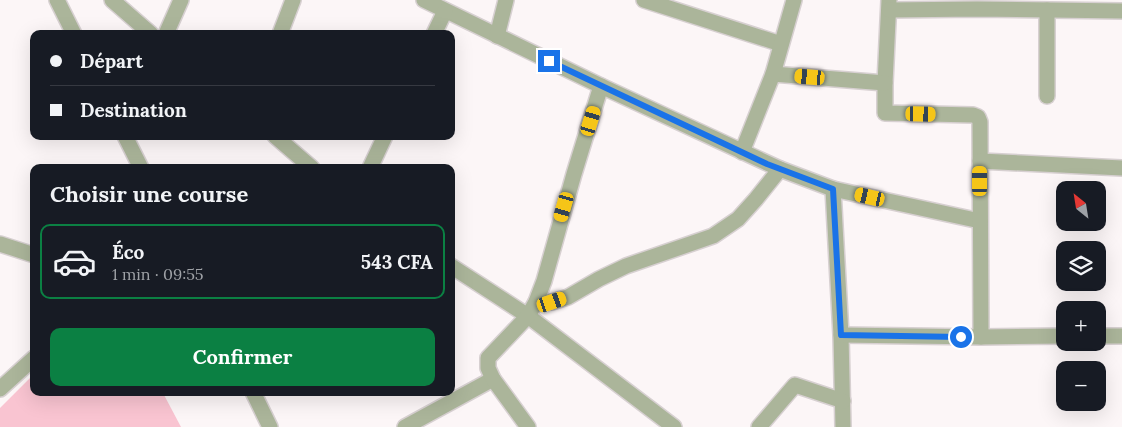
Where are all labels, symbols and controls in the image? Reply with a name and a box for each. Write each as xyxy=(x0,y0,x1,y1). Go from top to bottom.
text: Départ xyxy=(80,49,143,73)
route end xyxy=(538,50,560,72)
car xyxy=(794,68,825,86)
text: Destination xyxy=(80,98,187,122)
car xyxy=(579,104,602,138)
car xyxy=(905,106,936,122)
car xyxy=(972,166,987,196)
text: Choisir une course xyxy=(50,180,248,208)
north arrow xyxy=(1056,181,1106,231)
map controls xyxy=(1056,181,1106,411)
car xyxy=(853,186,886,208)
car xyxy=(552,191,575,223)
icon: car xyxy=(52,239,97,284)
text: Éco xyxy=(112,240,144,264)
button: layers xyxy=(1056,241,1106,291)
text: 543 CFA xyxy=(361,250,433,274)
text: 1 min · 09:55 xyxy=(112,264,204,284)
car xyxy=(535,290,568,314)
button: + xyxy=(1056,301,1106,351)
route start xyxy=(950,326,972,348)
button: Confirmer xyxy=(50,328,435,386)
button: − xyxy=(1056,361,1106,411)

